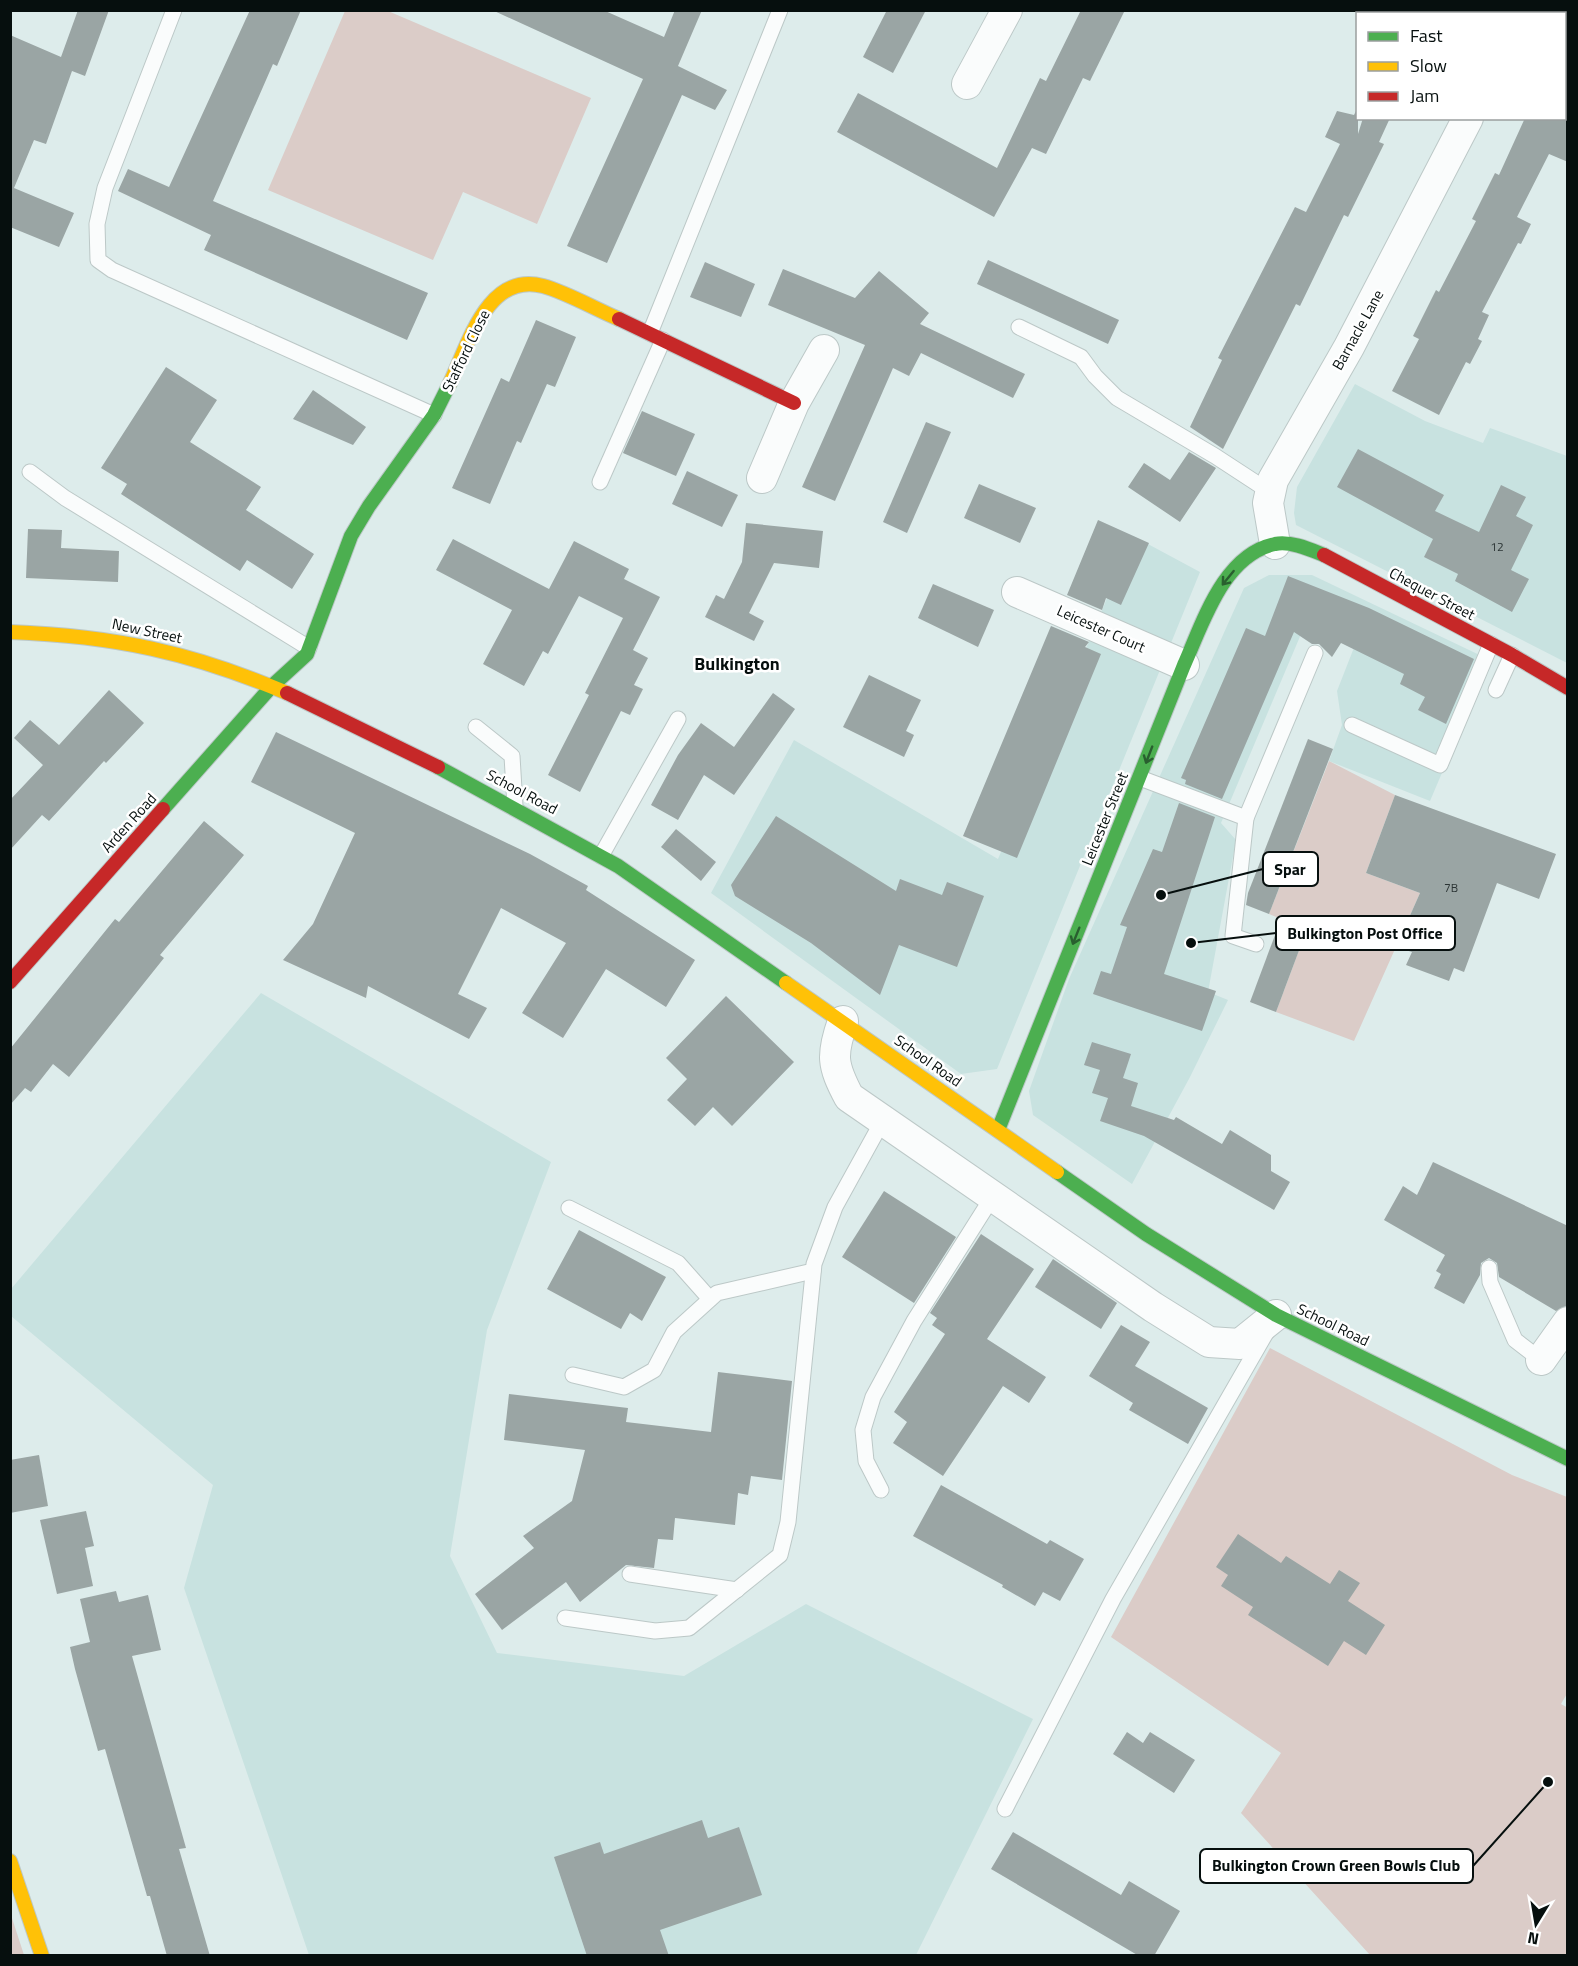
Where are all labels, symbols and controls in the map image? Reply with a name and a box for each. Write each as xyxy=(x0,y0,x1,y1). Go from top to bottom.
legend xyxy=(1356,12,1566,120)
text: Fast xyxy=(1410,22,1443,49)
text: Slow xyxy=(1410,52,1447,79)
text: Jam xyxy=(1410,82,1439,109)
street label: Barnacle Lane xyxy=(1326,285,1389,374)
street label: Stafford Close xyxy=(436,306,495,396)
house number: 12 xyxy=(1490,537,1504,556)
street label: Chequer Street xyxy=(1385,561,1480,626)
one-way arrow xyxy=(1222,570,1235,586)
street label: Leicester Court xyxy=(1053,599,1150,659)
street label: New Street xyxy=(110,612,185,649)
district label: Bulkington xyxy=(694,650,780,677)
one-way arrow xyxy=(1142,746,1153,764)
street label: School Road xyxy=(482,763,562,820)
street label: Leicester Street xyxy=(1075,768,1134,869)
street label: Arden Road xyxy=(96,788,162,858)
callout: Spar xyxy=(1263,852,1318,886)
text: Spar xyxy=(1274,857,1306,881)
house number: 7B xyxy=(1444,878,1458,897)
callout: Bulkington Post Office xyxy=(1276,916,1455,950)
text: Bulkington Post Office xyxy=(1287,921,1443,945)
one-way arrow xyxy=(1070,927,1081,945)
street label: School Road xyxy=(890,1029,967,1092)
street label: School Road xyxy=(1293,1297,1373,1352)
callout: Bulkington Crown Green Bowls Club xyxy=(1200,1849,1473,1883)
text: Bulkington Crown Green Bowls Club xyxy=(1212,1853,1460,1877)
north arrow xyxy=(1506,1894,1566,1954)
text: N xyxy=(1525,1926,1541,1952)

